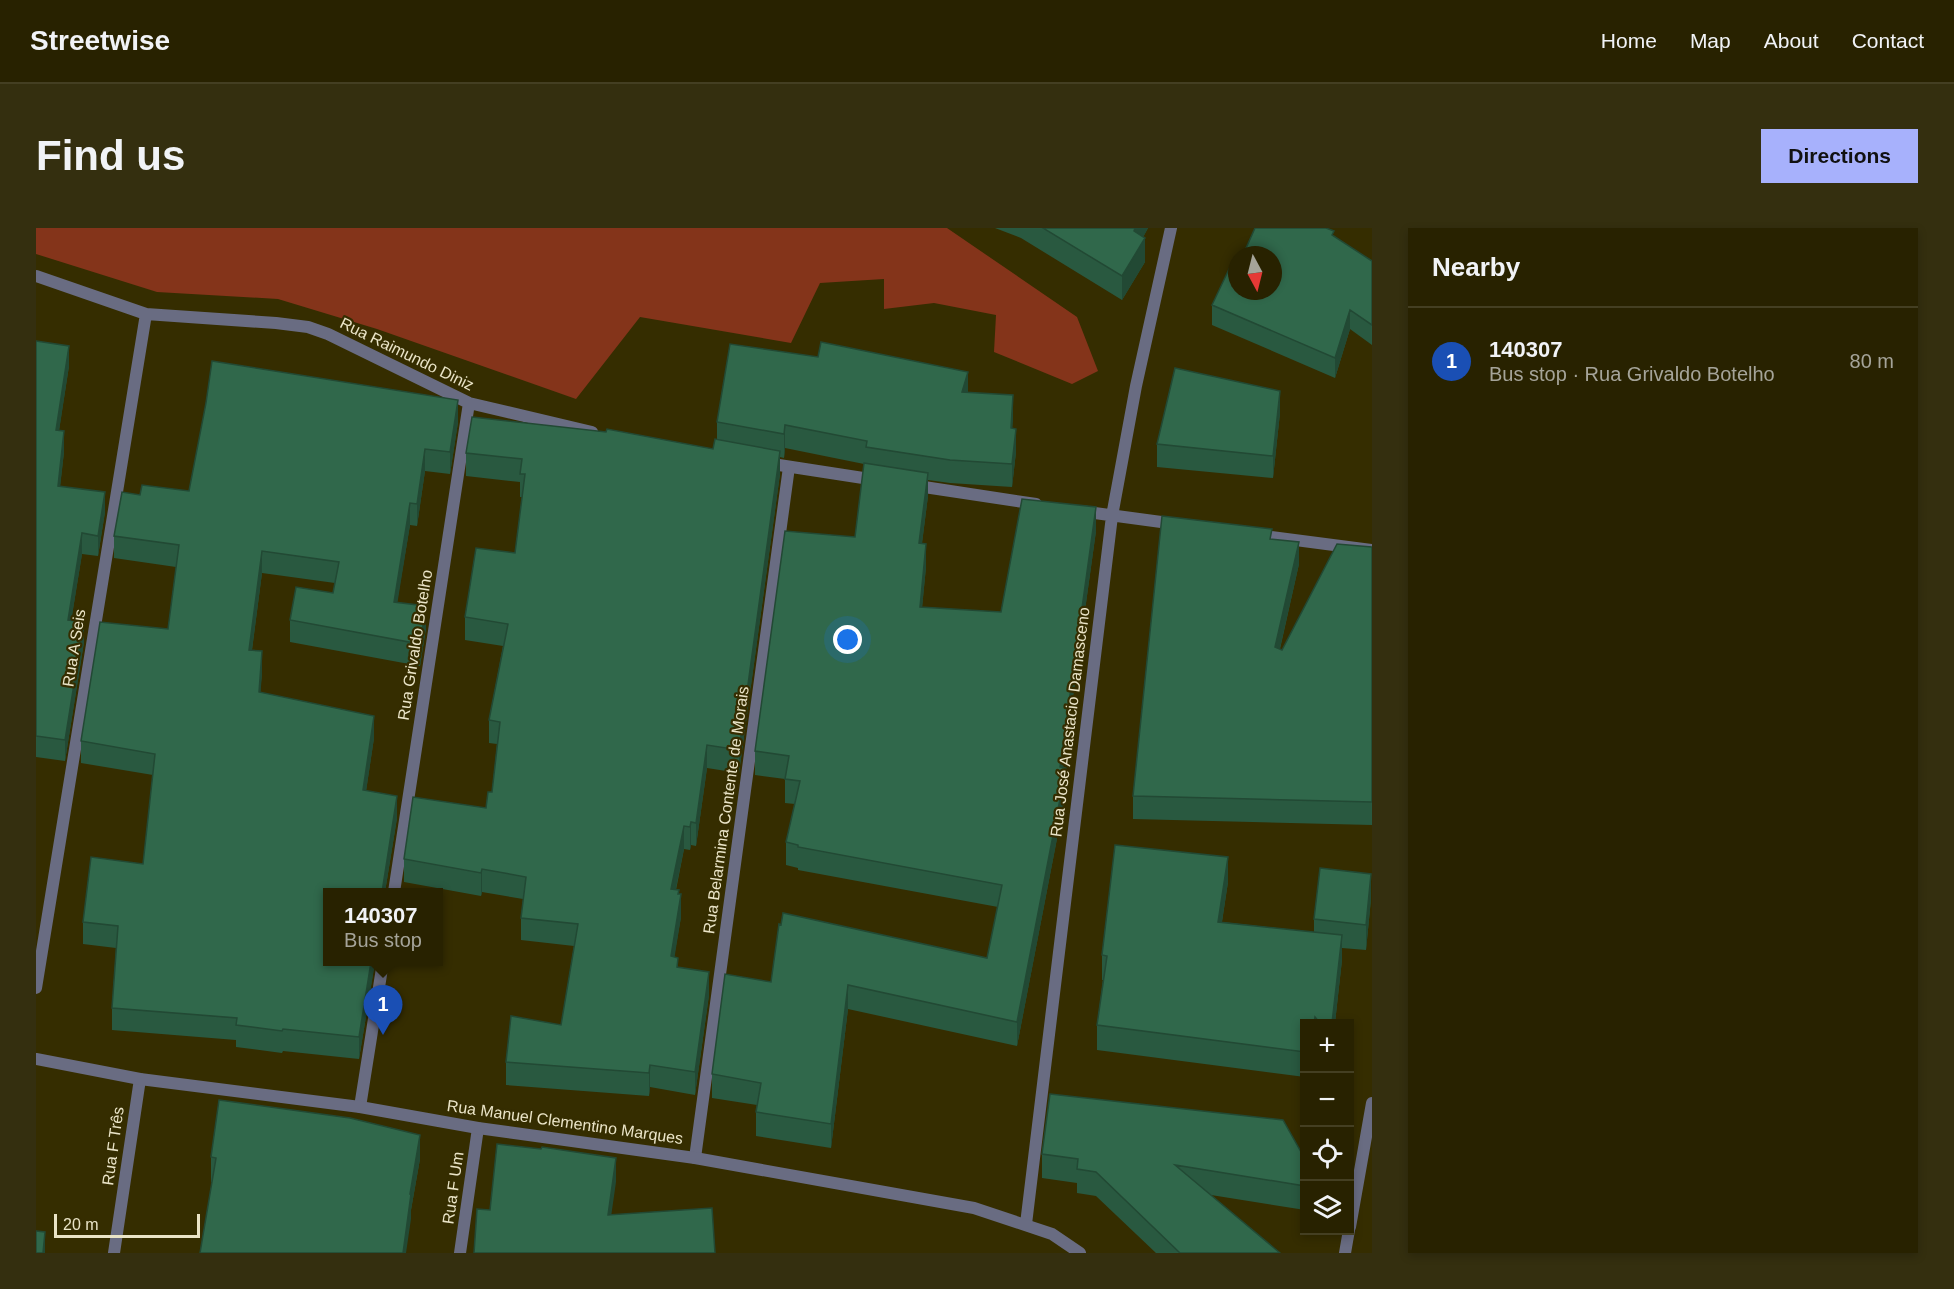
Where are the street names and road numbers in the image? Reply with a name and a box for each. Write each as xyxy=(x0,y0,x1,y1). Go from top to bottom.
street label: Rua Raimundo Diniz xyxy=(337,314,477,394)
street label: Rua Grivaldo Botelho xyxy=(395,568,435,721)
street label: Rua José Anastacio Damasceno xyxy=(1047,606,1093,838)
street label: Rua A Seis xyxy=(59,608,89,688)
street label: Rua Belarmina Contente de Morais xyxy=(700,685,752,935)
street label: Rua Manuel Clementino Marques xyxy=(446,1097,684,1147)
street label: Rua F Três xyxy=(99,1106,127,1186)
street label: Rua F Um xyxy=(440,1151,466,1225)

